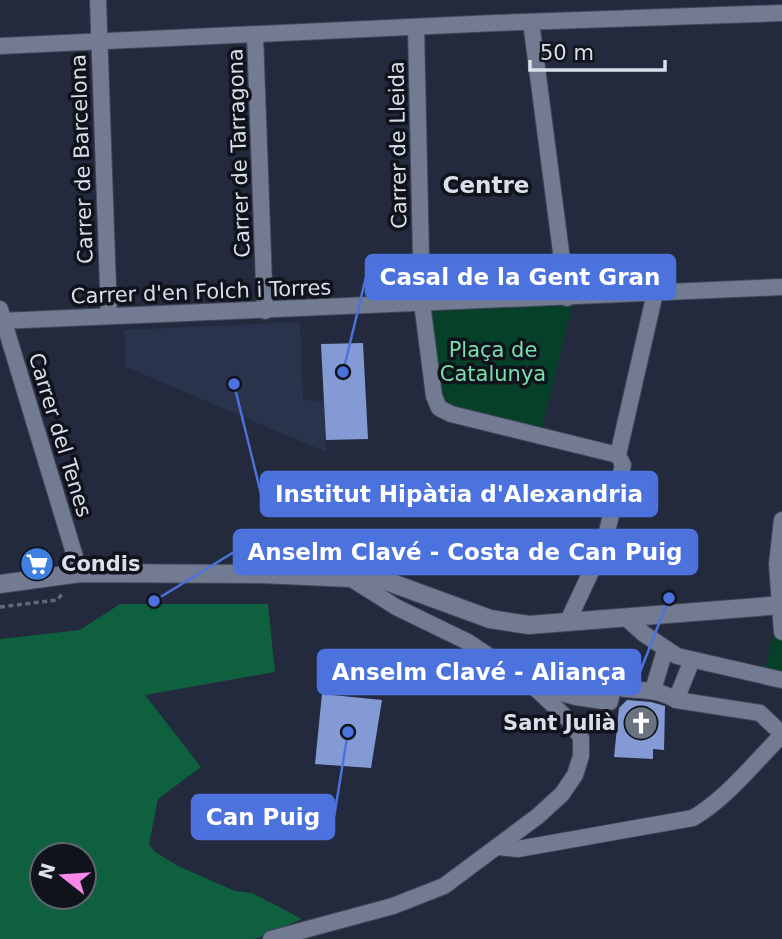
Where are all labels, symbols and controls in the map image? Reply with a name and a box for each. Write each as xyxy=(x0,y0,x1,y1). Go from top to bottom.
scale bar xyxy=(530,28,665,72)
text: 50 m xyxy=(540,41,594,65)
street label: Carrer de Tarragona xyxy=(223,48,255,258)
street label: Carrer de Barcelona xyxy=(66,54,98,264)
street label: Carrer de Lleida xyxy=(385,61,411,229)
district label: Centre xyxy=(443,172,529,198)
callout: Casal de la Gent Gran xyxy=(366,255,675,299)
text: Casal de la Gent Gran xyxy=(380,264,660,290)
street label: Carrer d'en Folch i Torres xyxy=(70,275,332,309)
park label: Plaça de Catalunya xyxy=(440,338,546,386)
street label: Carrer del Tenes xyxy=(24,350,96,520)
callout: Institut Hipàtia d'Alexandria xyxy=(261,472,657,516)
text: Institut Hipàtia d'Alexandria xyxy=(275,481,643,507)
callout: Anselm Clavé - Costa de Can Puig xyxy=(234,530,697,574)
text: Anselm Clavé - Costa de Can Puig xyxy=(247,539,683,565)
supermarket icon: Condis xyxy=(18,545,56,583)
place label: Condis xyxy=(61,552,141,576)
callout: Anselm Clavé - Aliança xyxy=(318,650,640,694)
text: Anselm Clavé - Aliança xyxy=(332,659,626,685)
church icon: Sant Julià xyxy=(622,704,660,742)
place label: Sant Julià xyxy=(503,711,616,735)
callout: Can Puig xyxy=(192,795,334,839)
text: Can Puig xyxy=(206,804,320,830)
north arrow xyxy=(28,841,98,911)
text: N xyxy=(34,860,60,882)

